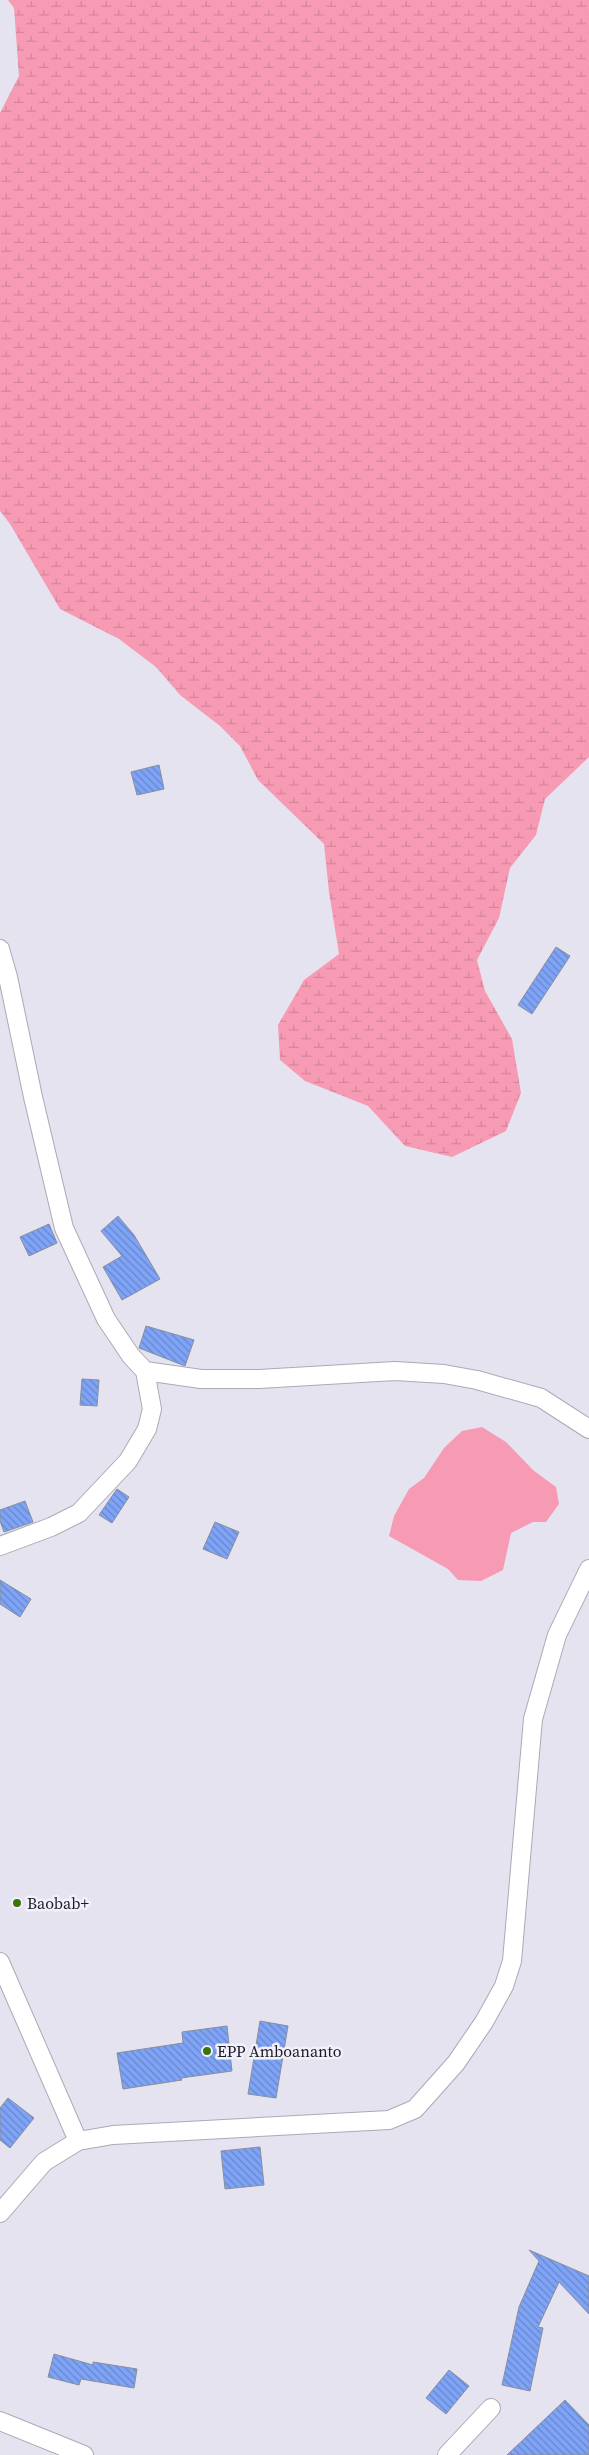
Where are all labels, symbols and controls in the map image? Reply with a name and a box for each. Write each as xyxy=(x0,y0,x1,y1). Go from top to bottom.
place label: Baobab+ xyxy=(27,1892,89,1914)
marker: Baobab+ xyxy=(11,1897,23,1909)
place label: EPP Amboananto xyxy=(217,2040,342,2062)
marker: EPP Amboananto xyxy=(201,2045,213,2057)

